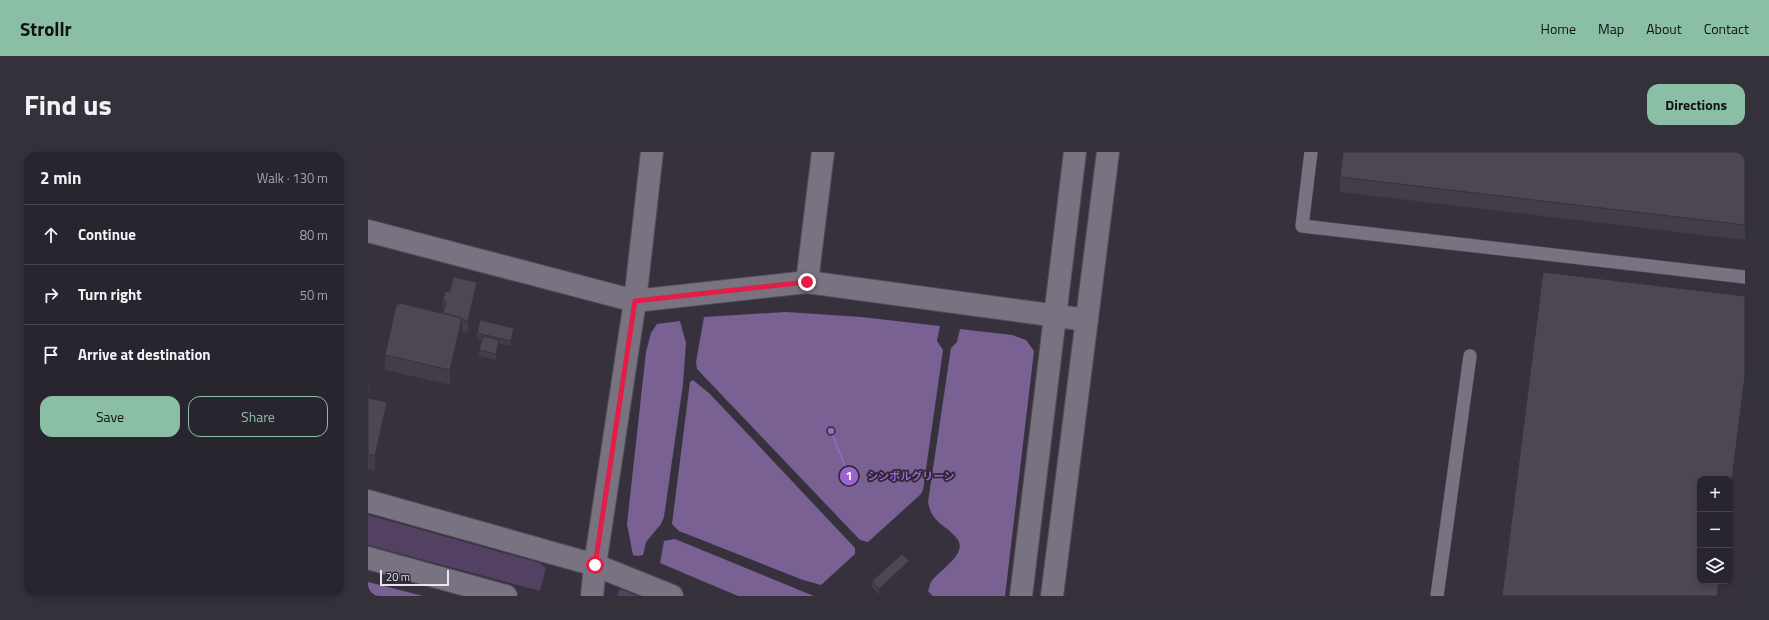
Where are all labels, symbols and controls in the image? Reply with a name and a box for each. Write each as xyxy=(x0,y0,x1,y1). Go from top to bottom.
text: Strollr xyxy=(20,14,72,43)
text: Home xyxy=(1541,18,1576,39)
text: Map xyxy=(1598,18,1624,39)
text: About xyxy=(1646,18,1682,39)
text: Contact xyxy=(1704,18,1749,39)
text: Find us xyxy=(24,83,112,126)
button: Directions xyxy=(1647,84,1745,125)
text: 2 min xyxy=(40,165,81,191)
text: Walk · 130 m xyxy=(257,168,328,188)
text: Continue xyxy=(78,223,136,246)
icon: ahead xyxy=(40,224,62,246)
text: 80 m xyxy=(300,225,328,245)
route end xyxy=(798,273,816,291)
text: Turn right xyxy=(78,283,142,306)
icon: right xyxy=(40,284,62,306)
text: 50 m xyxy=(300,285,328,305)
text: Arrive at destination xyxy=(78,343,211,366)
icon: arrive xyxy=(40,344,62,366)
button: Save xyxy=(40,396,180,437)
button: Share xyxy=(188,396,328,437)
callout: シンボルグリーン xyxy=(839,465,963,488)
text: 1 xyxy=(846,466,852,485)
text: シンボルグリーン xyxy=(867,468,955,484)
map controls xyxy=(1697,476,1733,584)
button: + xyxy=(1697,476,1733,512)
button: − xyxy=(1697,512,1733,548)
button: layers xyxy=(1697,548,1733,584)
route start xyxy=(586,556,604,574)
scale bar xyxy=(380,568,449,587)
text: 20 m xyxy=(386,569,410,585)

